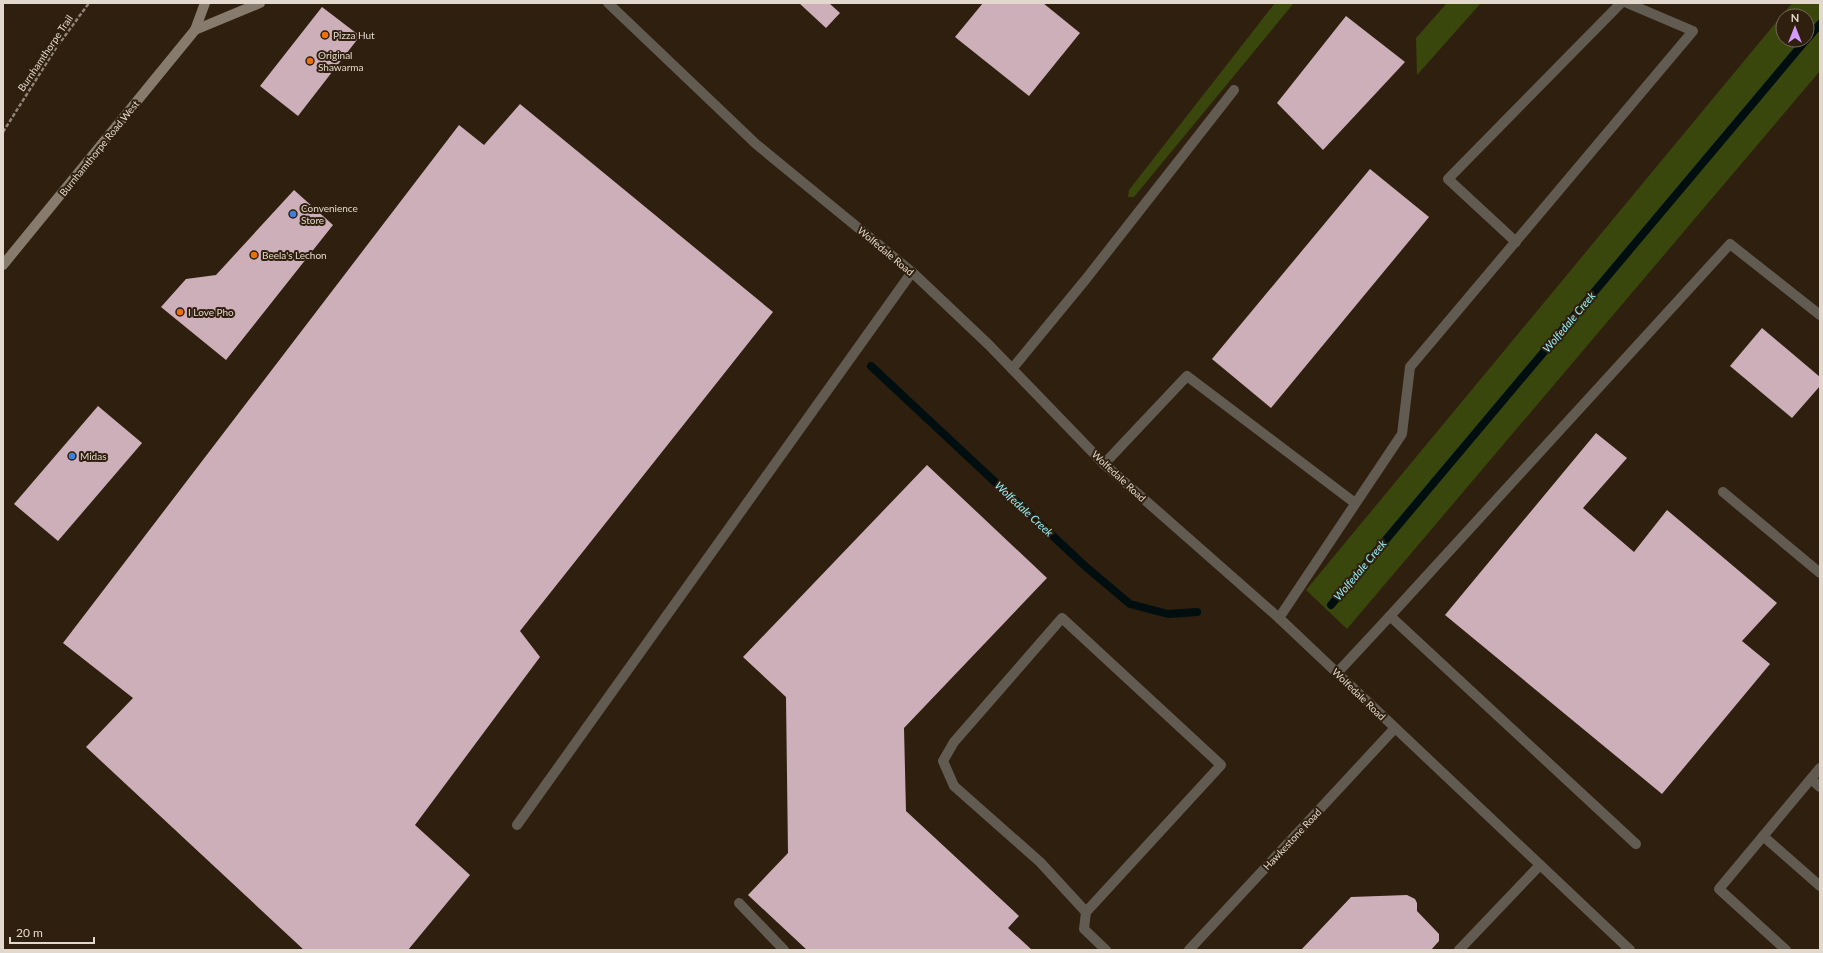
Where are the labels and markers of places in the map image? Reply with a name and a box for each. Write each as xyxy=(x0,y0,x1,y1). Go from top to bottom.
place label: Pizza Hut xyxy=(333,29,375,41)
marker: Pizza Hut xyxy=(320,30,330,40)
place label: Original Shawarma xyxy=(318,49,363,73)
marker: Original Shawarma xyxy=(305,56,315,66)
place label: Convenience Store xyxy=(301,202,358,226)
marker: Convenience Store xyxy=(288,209,298,219)
place label: Beela's Lechon xyxy=(262,249,327,261)
marker: Beela's Lechon xyxy=(249,250,259,260)
place label: I Love Pho xyxy=(188,306,234,318)
marker: I Love Pho xyxy=(175,307,185,317)
place label: Midas xyxy=(80,450,107,462)
marker: Midas xyxy=(67,451,77,461)

